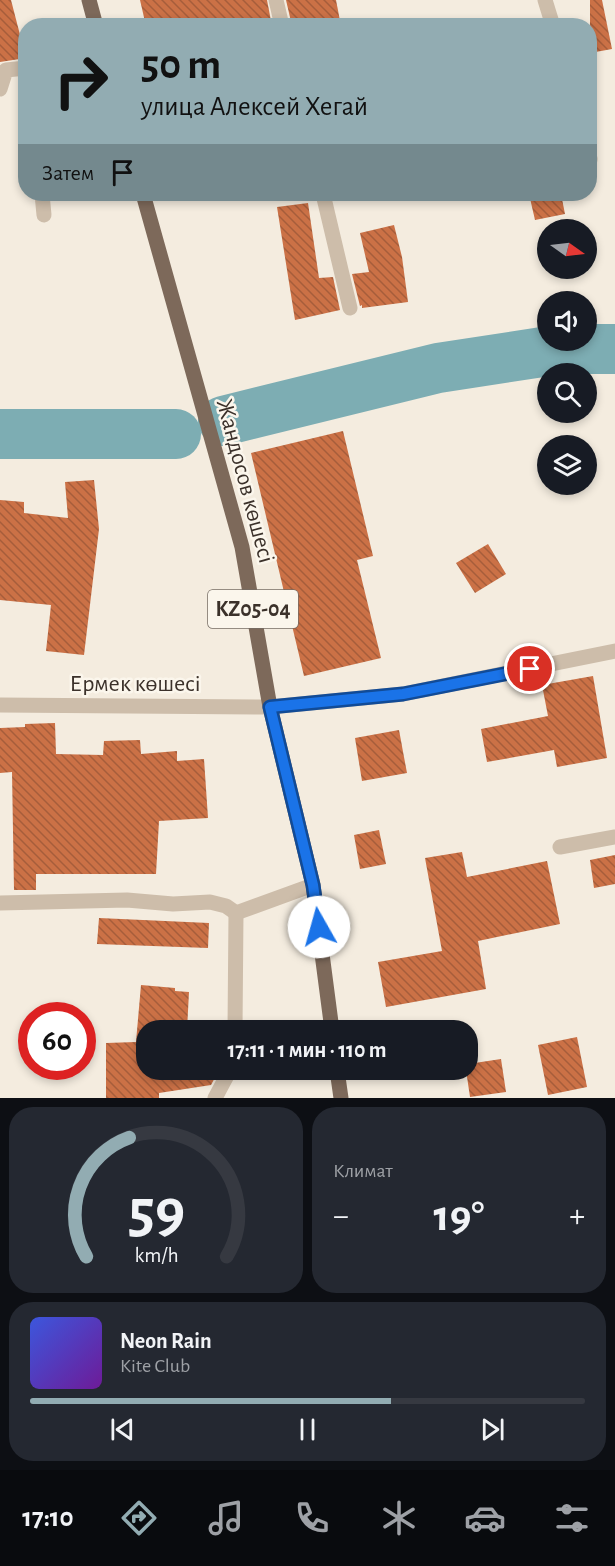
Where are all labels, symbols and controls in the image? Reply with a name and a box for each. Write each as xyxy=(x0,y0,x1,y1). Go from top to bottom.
icon: right xyxy=(42,42,120,120)
text: 50 m xyxy=(141,44,221,86)
text: улица Алексей Хегай xyxy=(141,93,368,120)
icon: arrive xyxy=(106,156,139,189)
text: Затем xyxy=(42,162,94,184)
north arrow xyxy=(537,219,597,279)
map controls xyxy=(537,219,597,495)
button: sound xyxy=(537,291,597,351)
button: search xyxy=(537,363,597,423)
street label: Жандосов көшесі xyxy=(212,396,278,566)
button: layers xyxy=(537,435,597,495)
road number: KZ05-04 xyxy=(208,590,298,628)
pin xyxy=(504,643,555,694)
icon: arrive xyxy=(513,652,546,685)
street label: Ермек көшесі xyxy=(70,672,200,696)
position arrow xyxy=(287,895,351,959)
speed limit sign: 60 xyxy=(18,1002,96,1080)
text: 17:11 · 1 мин · 110 m xyxy=(227,1039,387,1061)
text: Климат xyxy=(333,1161,393,1181)
text: 59 xyxy=(127,1181,185,1243)
text: 19° xyxy=(433,1194,485,1239)
text: − xyxy=(333,1200,349,1233)
text: + xyxy=(569,1200,585,1233)
text: km/h xyxy=(134,1245,178,1266)
text: Neon Rain xyxy=(120,1330,212,1352)
text: Kite Club xyxy=(120,1356,190,1376)
icon: previous xyxy=(106,1413,139,1446)
icon: pause xyxy=(291,1413,324,1446)
icon: next xyxy=(476,1413,509,1446)
icon: directions xyxy=(118,1497,160,1539)
icon: music xyxy=(205,1497,247,1539)
icon: phone xyxy=(291,1497,333,1539)
icon: climate xyxy=(378,1497,420,1539)
icon: car xyxy=(464,1497,506,1539)
icon: filters xyxy=(551,1497,593,1539)
text: 17:10 xyxy=(22,1504,74,1531)

